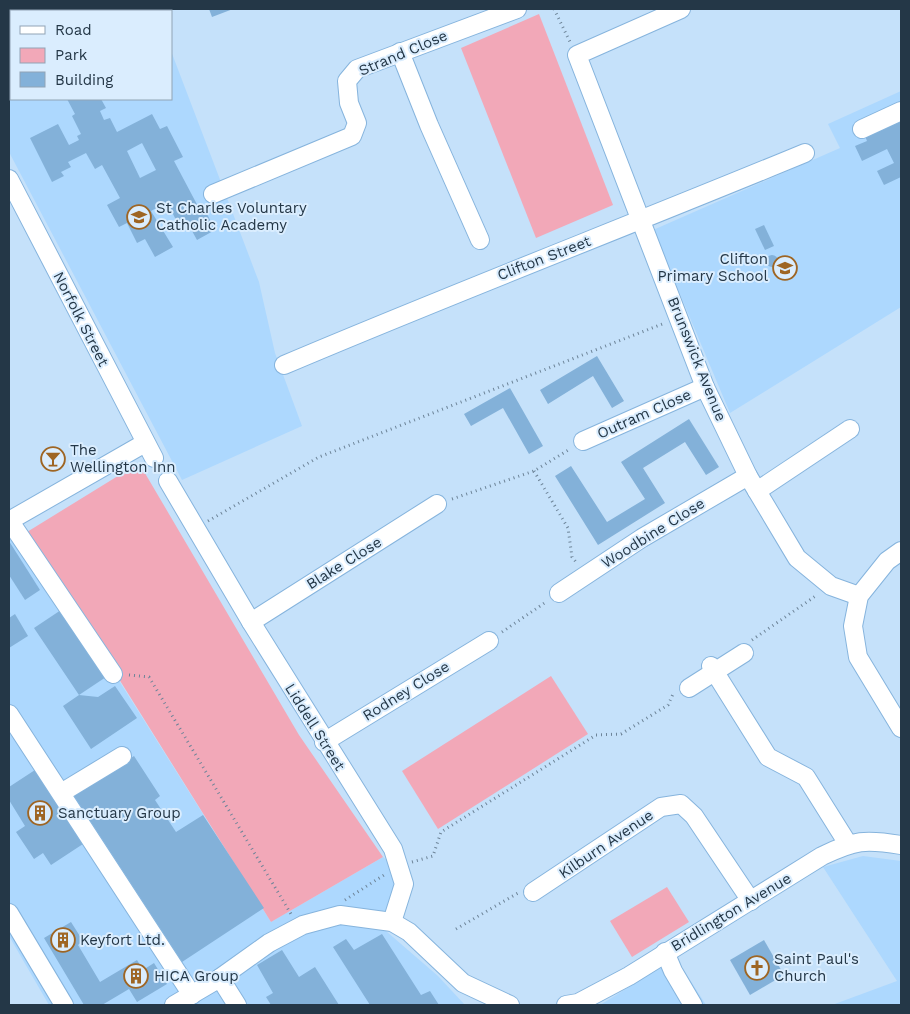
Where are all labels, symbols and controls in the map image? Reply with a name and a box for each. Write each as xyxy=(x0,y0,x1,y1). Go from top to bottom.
legend xyxy=(10,10,172,100)
text: Road xyxy=(55,21,92,39)
street label: Strand Close xyxy=(356,26,450,80)
text: Park xyxy=(55,46,88,64)
text: Building xyxy=(55,71,113,89)
place label: St Charles Voluntary Catholic Academy xyxy=(156,199,307,234)
school or university icon: St Charles Voluntary Catholic Academy xyxy=(126,204,152,230)
street label: Clifton Street xyxy=(495,232,594,284)
place label: Clifton Primary School xyxy=(657,250,768,285)
school or university icon: Clifton Primary School xyxy=(772,255,798,281)
street label: Norfolk Street xyxy=(49,269,113,370)
street label: Brunswick Avenue xyxy=(664,294,730,424)
street label: Outram Close xyxy=(594,385,694,443)
place label: The Wellington Inn xyxy=(70,441,176,476)
bar icon: The Wellington Inn xyxy=(40,446,66,472)
street label: Woodbine Close xyxy=(598,494,708,572)
street label: Blake Close xyxy=(303,533,385,593)
street label: Rodney Close xyxy=(359,657,453,725)
street label: Liddell Street xyxy=(281,680,349,774)
building icon: Sanctuary Group xyxy=(27,800,53,826)
place label: Sanctuary Group xyxy=(58,804,181,822)
street label: Kilburn Avenue xyxy=(555,806,657,882)
street label: Bridlington Avenue xyxy=(668,869,794,955)
building icon: Keyfort Ltd. xyxy=(50,927,76,953)
place label: Keyfort Ltd. xyxy=(80,931,165,949)
place label: Saint Paul's Church xyxy=(774,950,859,985)
church icon: Saint Paul's Church xyxy=(744,955,770,981)
building icon: HICA Group xyxy=(123,963,149,989)
place label: HICA Group xyxy=(154,967,239,985)

